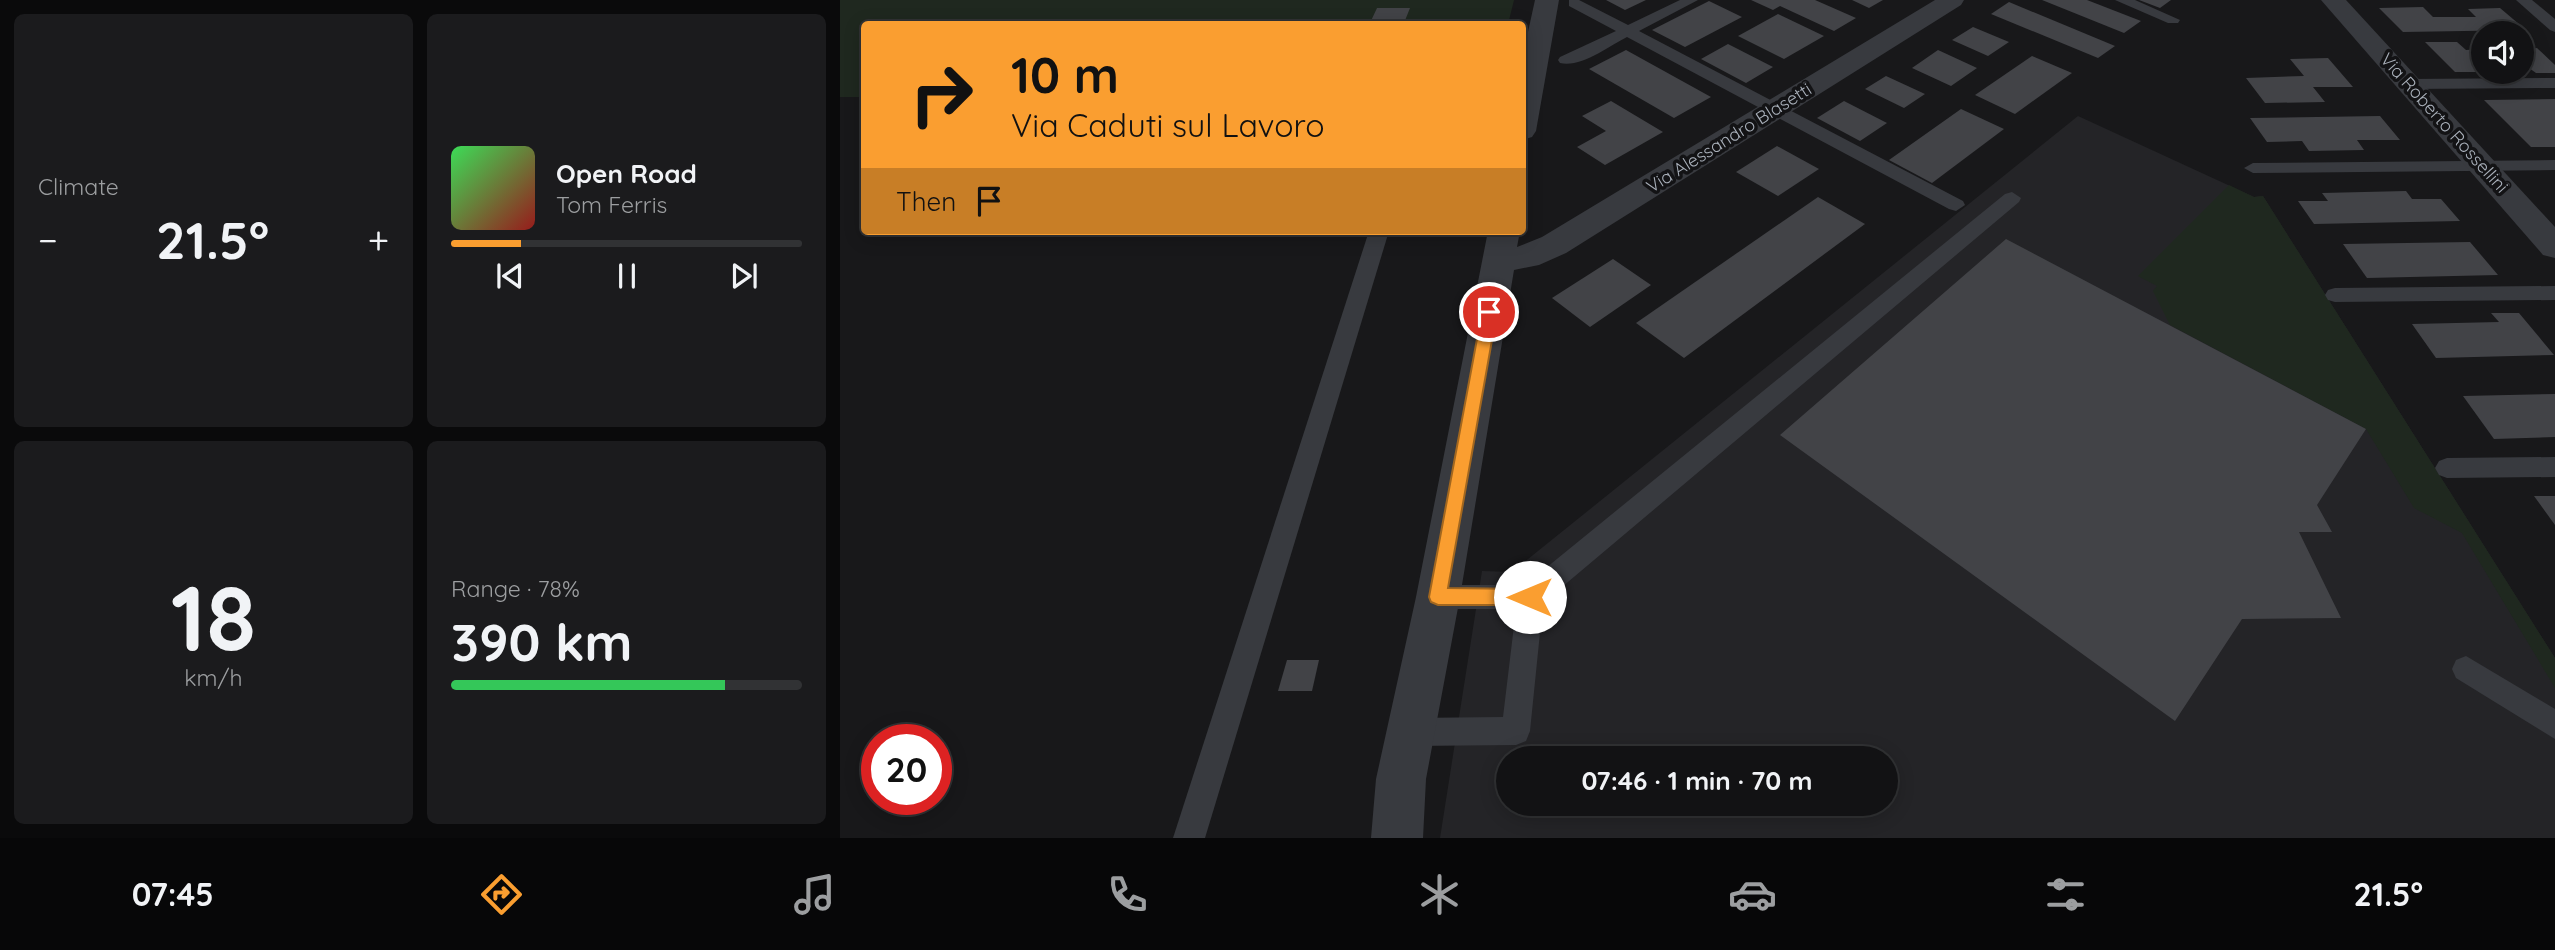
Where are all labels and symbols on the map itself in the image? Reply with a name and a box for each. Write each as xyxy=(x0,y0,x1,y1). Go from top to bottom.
street label: Via Roberto Rossellini xyxy=(2375,48,2513,197)
street label: Via Alessandro Blasetti xyxy=(1642,77,1816,198)
pin xyxy=(1459,282,1519,342)
position arrow xyxy=(1493,560,1567,634)
speed limit sign: 20 xyxy=(861,724,952,815)

